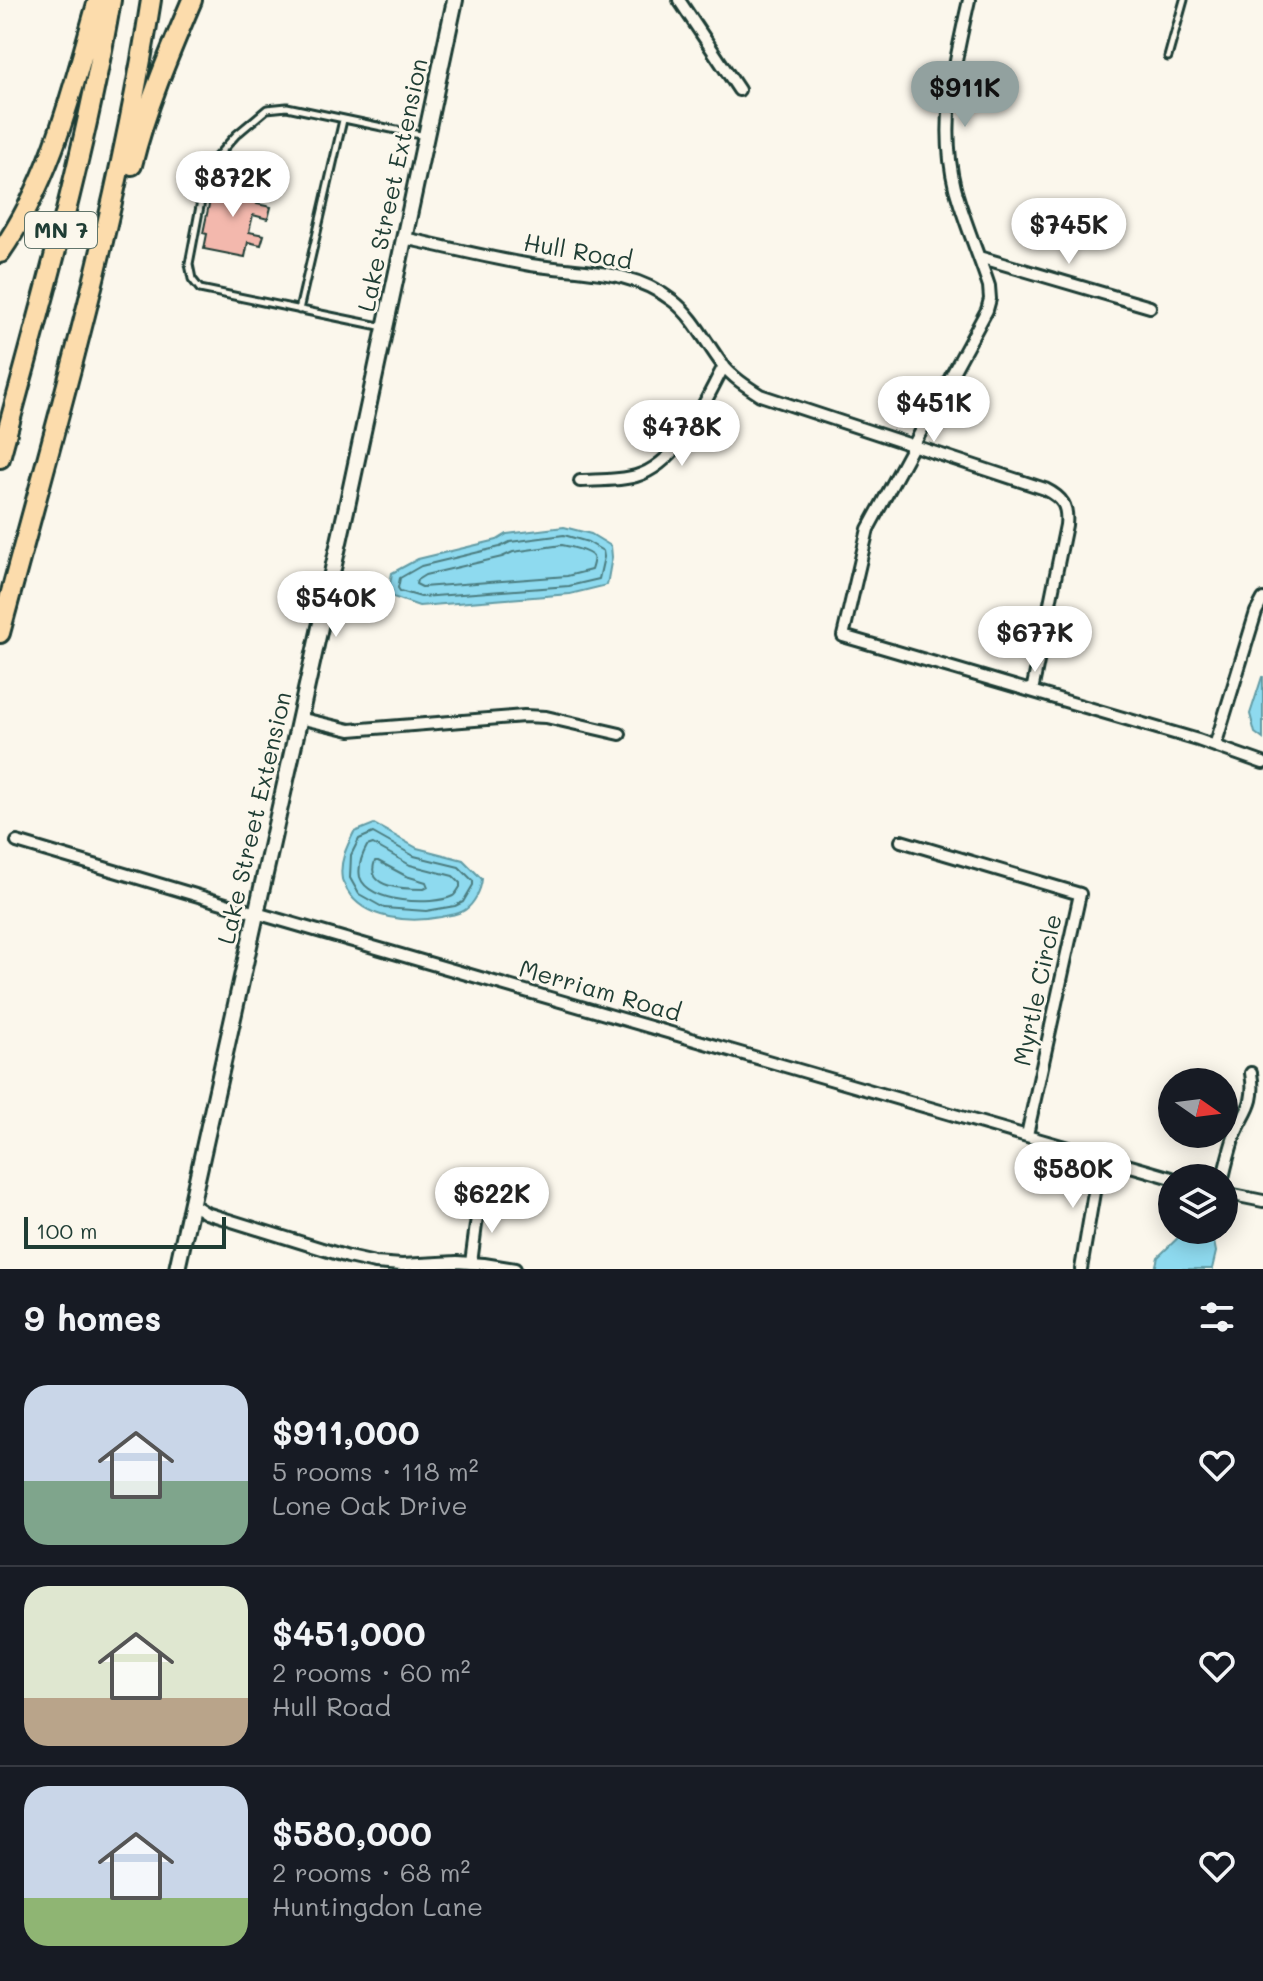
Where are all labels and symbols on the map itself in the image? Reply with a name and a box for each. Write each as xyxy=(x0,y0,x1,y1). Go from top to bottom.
street label: Lake Street Extension xyxy=(350,55,434,314)
pin: $911K xyxy=(909,61,1021,129)
pin: $872K xyxy=(177,151,289,219)
pin: $745K xyxy=(1013,198,1125,266)
road number: MN 7 xyxy=(25,212,97,248)
street label: Hull Road xyxy=(522,226,635,275)
pin: $451K xyxy=(878,376,990,444)
pin: $478K xyxy=(626,400,738,468)
pin: $540K xyxy=(280,571,392,639)
pin: $677K xyxy=(979,606,1091,674)
street label: Lake Street Extension xyxy=(209,688,298,947)
street label: Myrtle Circle xyxy=(1005,911,1068,1068)
street label: Merriam Road xyxy=(516,952,685,1027)
north arrow xyxy=(1158,1068,1238,1148)
pin: $580K xyxy=(1017,1142,1129,1210)
pin: $622K xyxy=(436,1167,548,1235)
scale bar xyxy=(24,1213,226,1249)

